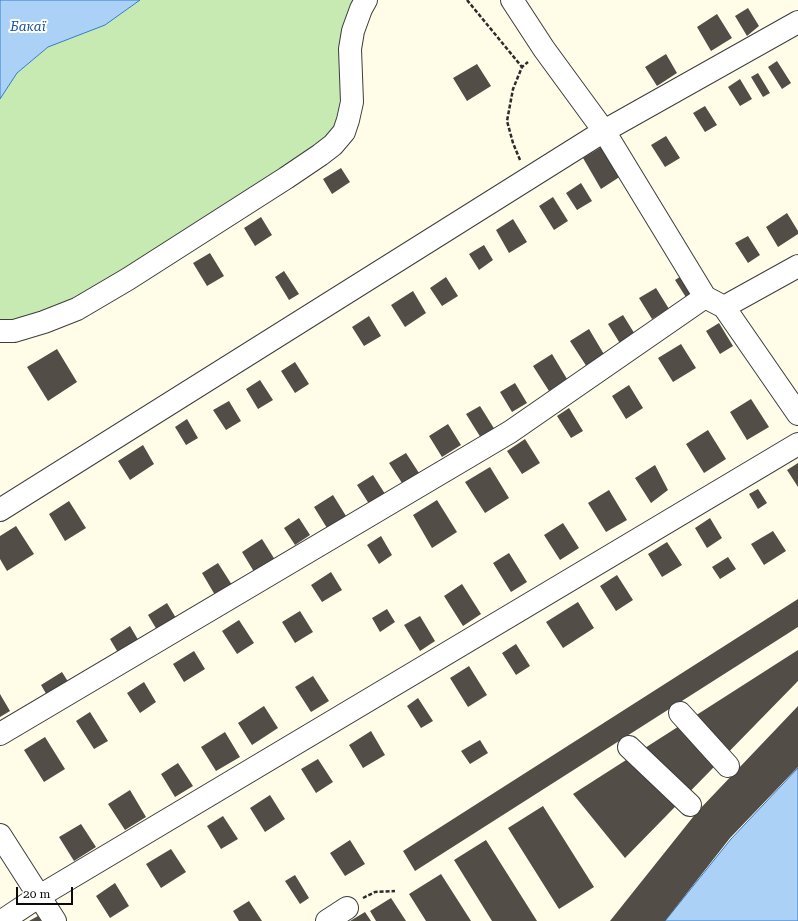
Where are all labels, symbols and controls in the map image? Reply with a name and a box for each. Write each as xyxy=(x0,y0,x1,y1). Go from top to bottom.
water label: Бакаї xyxy=(10,19,46,35)
scale bar xyxy=(18,879,75,905)
text: 20 m xyxy=(23,887,50,901)

